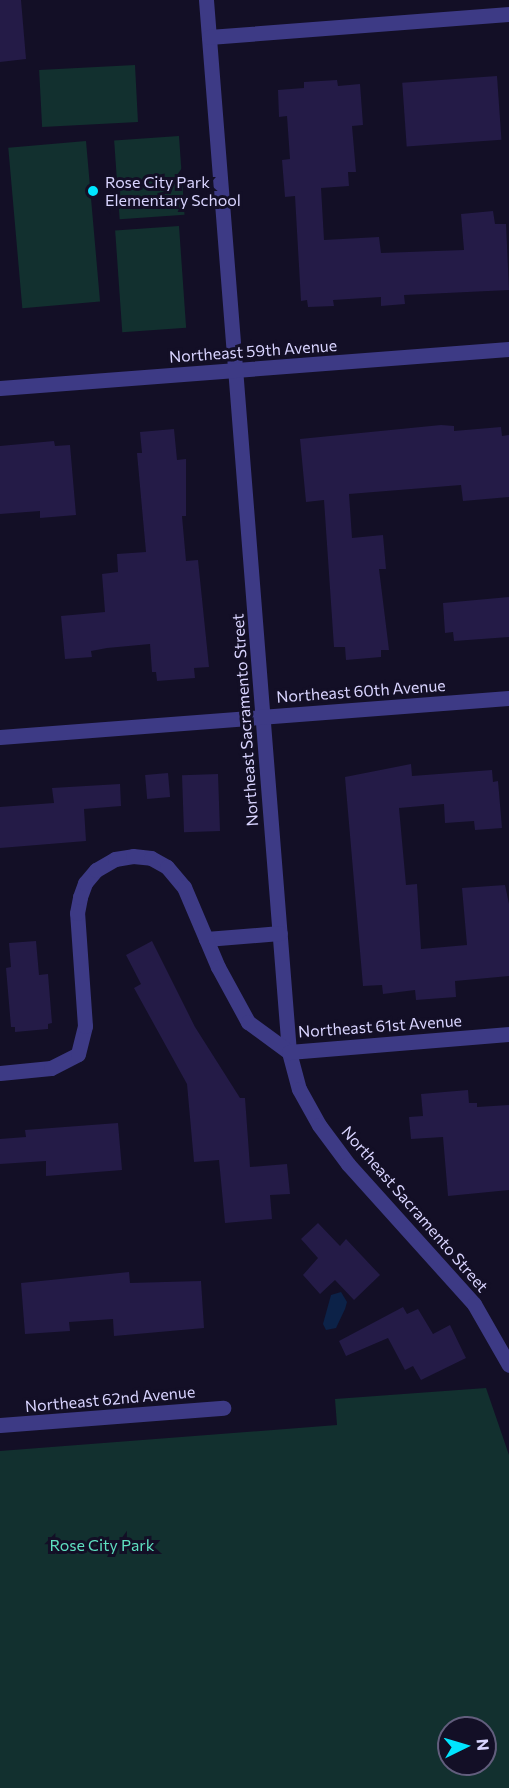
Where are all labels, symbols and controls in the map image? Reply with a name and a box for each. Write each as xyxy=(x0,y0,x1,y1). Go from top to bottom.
place label: Rose City Park Elementary School xyxy=(105,172,241,210)
marker: Rose City Park Elementary School xyxy=(86,184,100,198)
street label: Northeast 59th Avenue xyxy=(168,336,338,366)
street label: Northeast Sacramento Street xyxy=(228,613,262,827)
street label: Northeast 60th Avenue xyxy=(276,676,446,706)
street label: Northeast 61st Avenue xyxy=(297,1011,463,1041)
street label: Northeast Sacramento Street xyxy=(338,1122,492,1296)
street label: Northeast 62nd Avenue xyxy=(24,1382,196,1416)
park label: Rose City Park xyxy=(50,1535,154,1555)
north arrow xyxy=(437,1716,497,1776)
text: N xyxy=(473,1738,493,1751)

